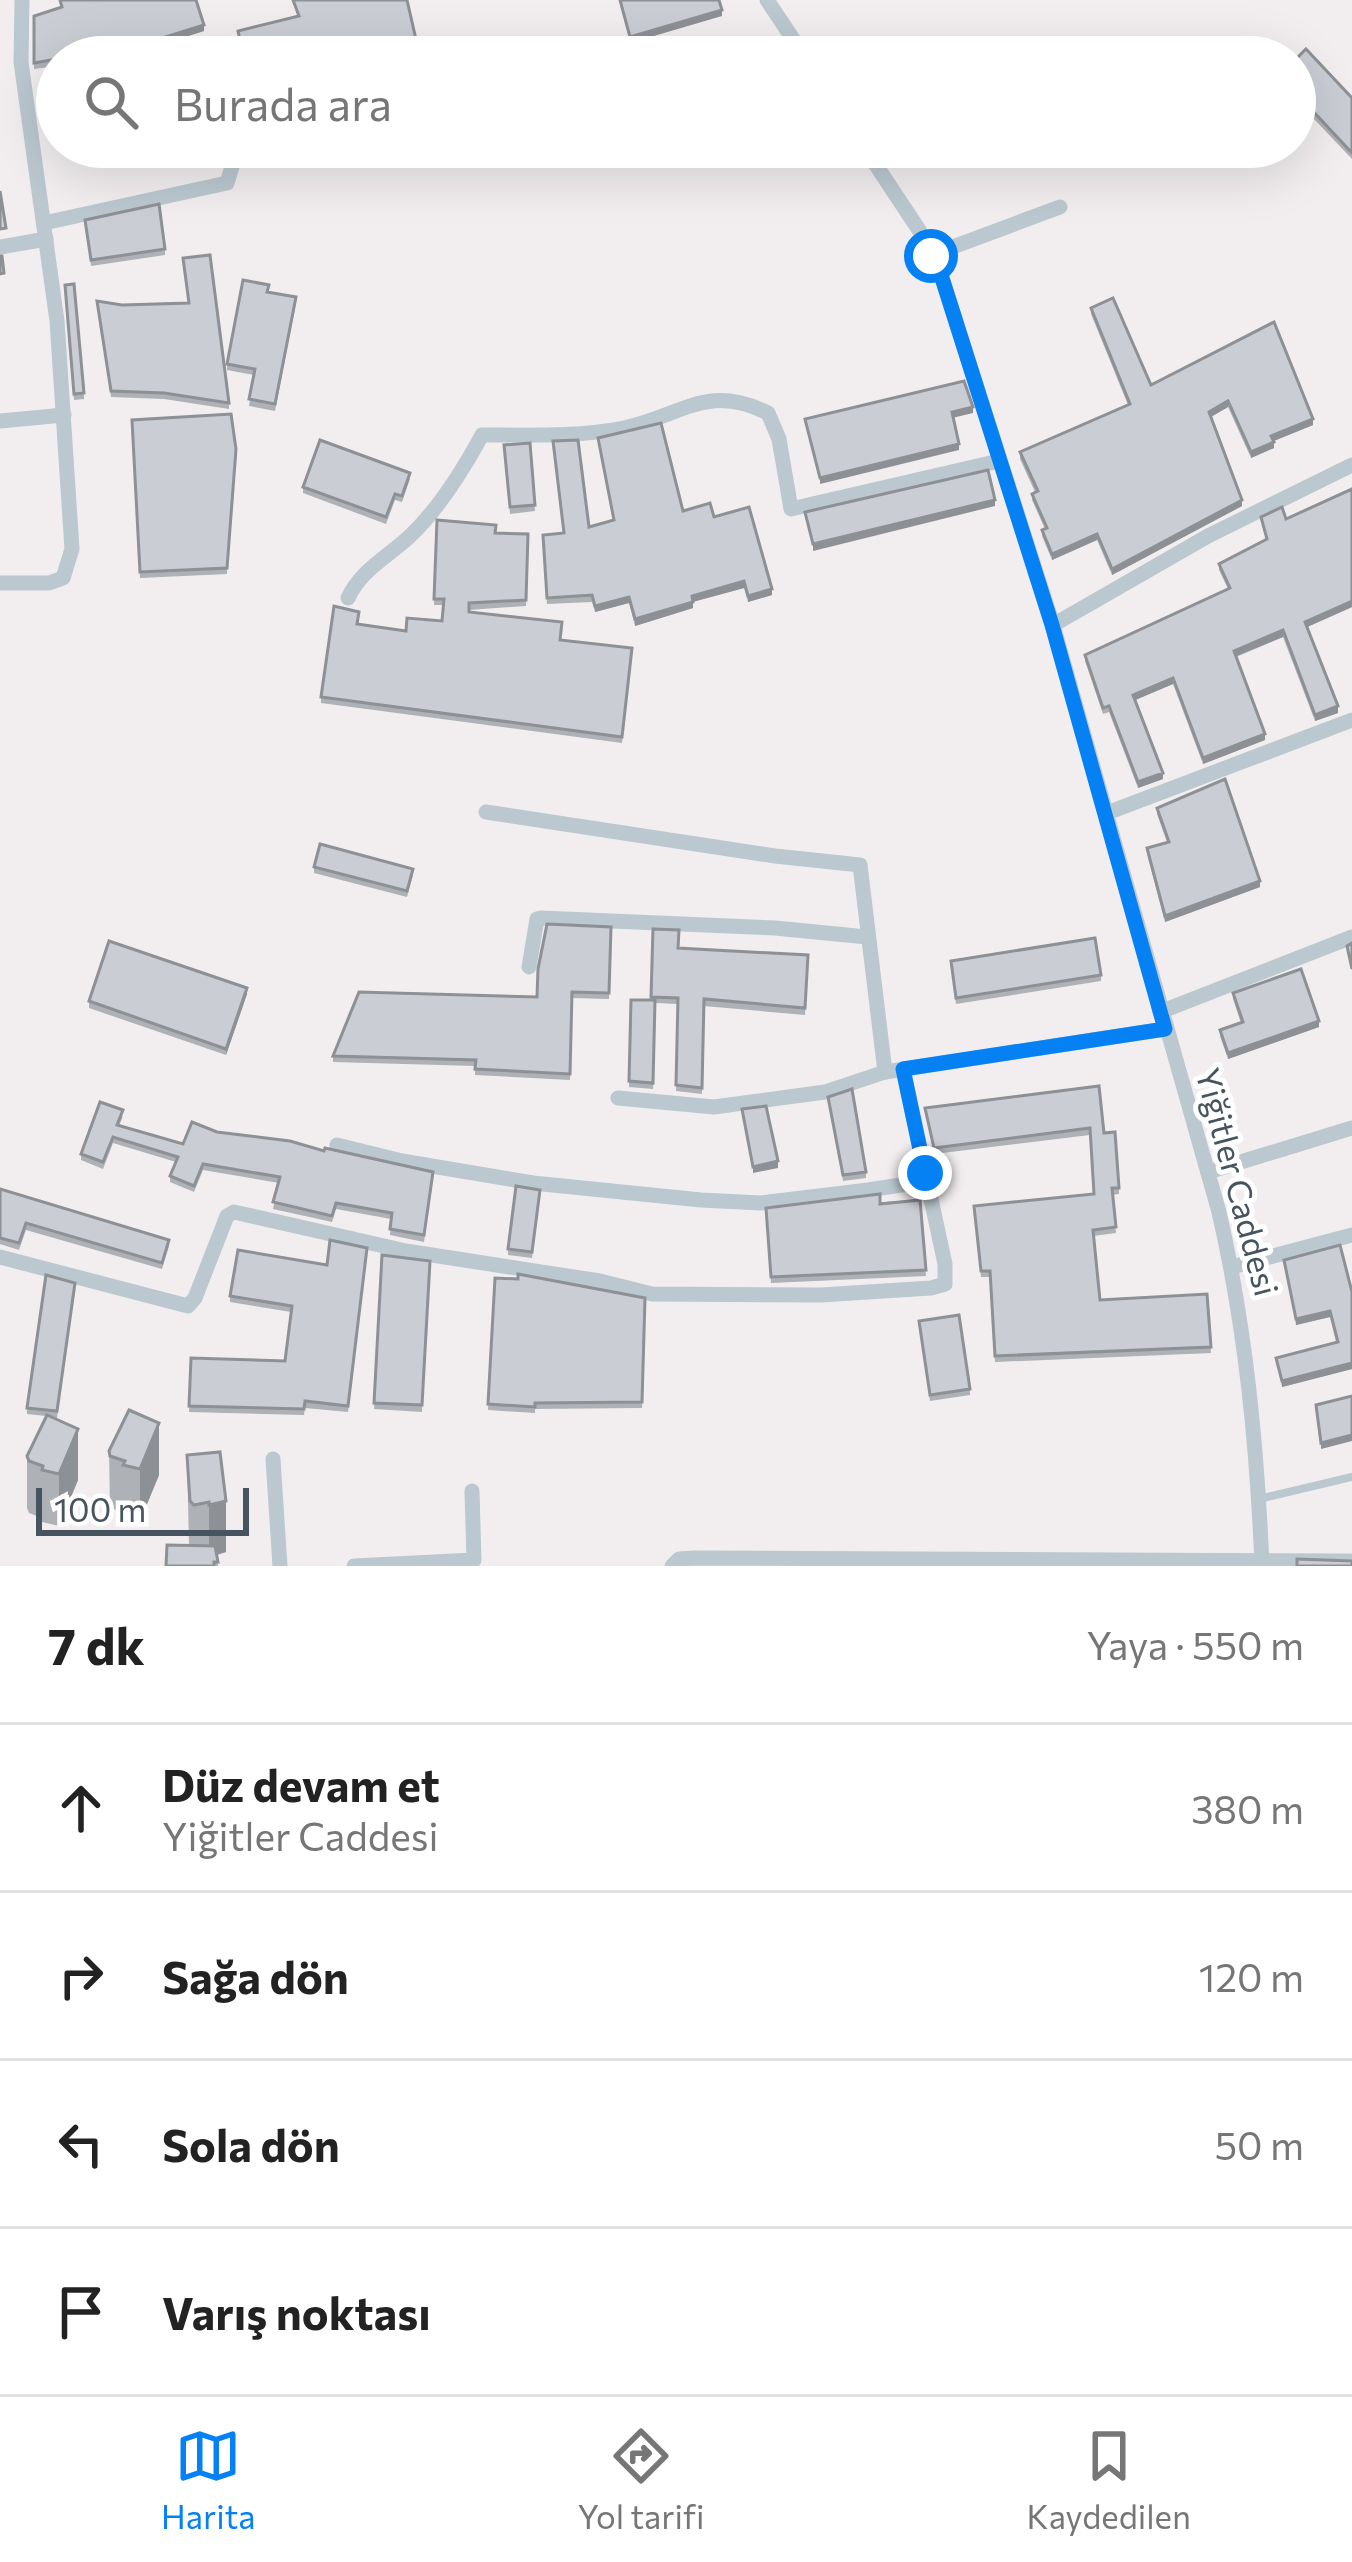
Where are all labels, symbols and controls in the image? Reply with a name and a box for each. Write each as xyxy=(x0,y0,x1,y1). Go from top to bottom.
search box xyxy=(36,36,1316,168)
icon: search xyxy=(78,69,144,135)
text: Burada ara xyxy=(174,75,392,130)
route start xyxy=(904,229,958,283)
street label: Yiğitler Caddesi xyxy=(1188,1063,1289,1300)
route end xyxy=(898,1146,952,1200)
scale bar xyxy=(36,1482,249,1535)
text: 100 m xyxy=(54,1488,146,1529)
text: 7 dk xyxy=(48,1613,145,1676)
text: Yaya · 550 m xyxy=(1086,1620,1304,1668)
text: Düz devam et xyxy=(162,1756,440,1811)
icon: ahead xyxy=(48,1775,114,1841)
text: 380 m xyxy=(1191,1784,1304,1832)
text: Yiğitler Caddesi xyxy=(162,1811,439,1859)
icon: right xyxy=(48,1943,114,2009)
text: Sağa dön xyxy=(162,1948,349,2003)
text: 120 m xyxy=(1199,1952,1304,2000)
icon: left xyxy=(48,2111,114,2177)
text: Sola dön xyxy=(162,2116,340,2171)
text: 50 m xyxy=(1215,2120,1304,2168)
icon: arrive xyxy=(48,2279,114,2345)
text: Varış noktası xyxy=(162,2284,431,2339)
tab: Harita xyxy=(161,2423,256,2536)
tab: Yol tarifi xyxy=(578,2423,704,2536)
tab: Kaydedilen xyxy=(1027,2423,1191,2536)

